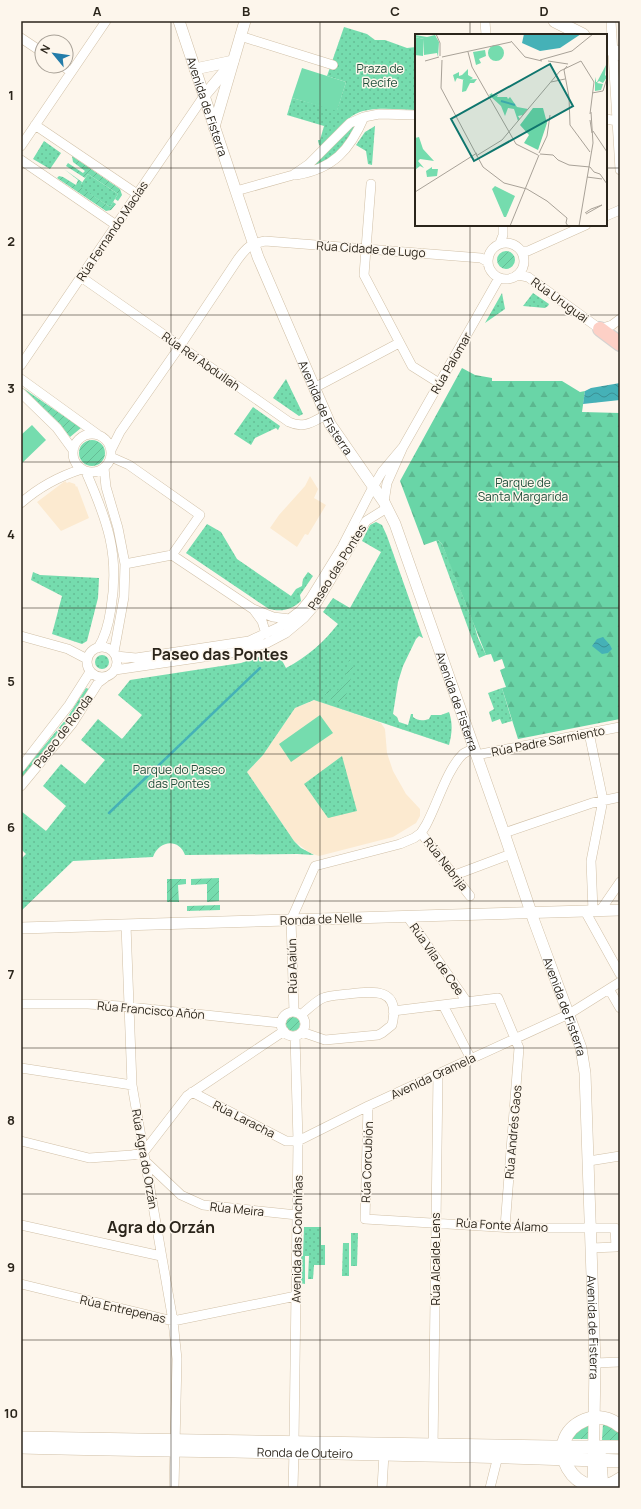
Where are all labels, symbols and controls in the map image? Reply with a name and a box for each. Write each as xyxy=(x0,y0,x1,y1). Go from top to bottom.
text: A xyxy=(93,2,102,20)
text: B xyxy=(242,2,250,20)
text: C xyxy=(390,2,400,20)
text: D xyxy=(539,2,549,20)
north arrow xyxy=(34,34,74,74)
inset map xyxy=(415,34,607,226)
text: N xyxy=(36,42,53,56)
street label: Avenida de Fisterra xyxy=(183,54,232,159)
park label: Praza de Recife xyxy=(356,60,404,91)
text: 1 xyxy=(8,86,14,104)
street label: Rúa Fernando Macías xyxy=(72,178,152,284)
text: 2 xyxy=(7,232,15,250)
street label: Rúa Cidade de Lugo xyxy=(316,237,426,261)
street label: Rúa Uruguai xyxy=(528,273,592,327)
street label: Rúa Rei Abdullah xyxy=(158,328,244,394)
street label: Rúa Palomar xyxy=(427,329,476,397)
street label: Avenida de Fisterra xyxy=(295,357,357,458)
text: 3 xyxy=(7,379,15,397)
park label: Parque de Santa Margarida xyxy=(478,474,568,505)
street label: Paseo das Pontes xyxy=(304,521,370,613)
text: 4 xyxy=(7,525,15,543)
district label: Paseo das Pontes xyxy=(152,643,288,665)
street label: Avenida de Fisterra xyxy=(432,649,483,753)
text: 5 xyxy=(7,672,15,690)
street label: Paseo de Ronda xyxy=(30,691,96,771)
street label: Rúa Padre Sarmiento xyxy=(490,722,606,760)
park label: Parque do Paseo das Pontes xyxy=(133,761,225,792)
text: 6 xyxy=(7,818,15,836)
street label: Rúa Nebrija xyxy=(420,834,472,894)
street label: Ronda de Nelle xyxy=(280,909,362,929)
street label: Rúa Vila de Cee xyxy=(406,919,468,999)
street label: Rúa Aaiún xyxy=(283,938,301,994)
street label: Avenida de Fisterra xyxy=(540,955,591,1057)
text: 7 xyxy=(8,965,15,983)
street label: Rúa Francisco Añón xyxy=(96,997,206,1023)
street label: Avenida Gramela xyxy=(388,1049,478,1103)
street label: Rúa Andrés Gaos xyxy=(500,1084,526,1180)
street label: Rúa Laracha xyxy=(210,1096,278,1142)
street label: Rúa Agra do Orzán xyxy=(128,1108,162,1210)
text: 8 xyxy=(7,1111,15,1129)
street label: Rúa Corcubión xyxy=(357,1121,377,1203)
street label: Avenida das Conchiñas xyxy=(287,1175,307,1303)
street label: Rúa Meira xyxy=(209,1198,265,1220)
street label: Rúa Alcalde Lens xyxy=(427,1212,444,1306)
street label: Rúa Fonte Álamo xyxy=(456,1214,548,1236)
district label: Agra do Orzán xyxy=(107,1216,215,1238)
text: 9 xyxy=(7,1258,15,1276)
street label: Avenida de Fisterra xyxy=(583,1275,604,1380)
street label: Rúa Entrepenas xyxy=(78,1291,168,1327)
text: 10 xyxy=(4,1404,18,1422)
street label: Ronda de Outeiro xyxy=(257,1443,353,1462)

